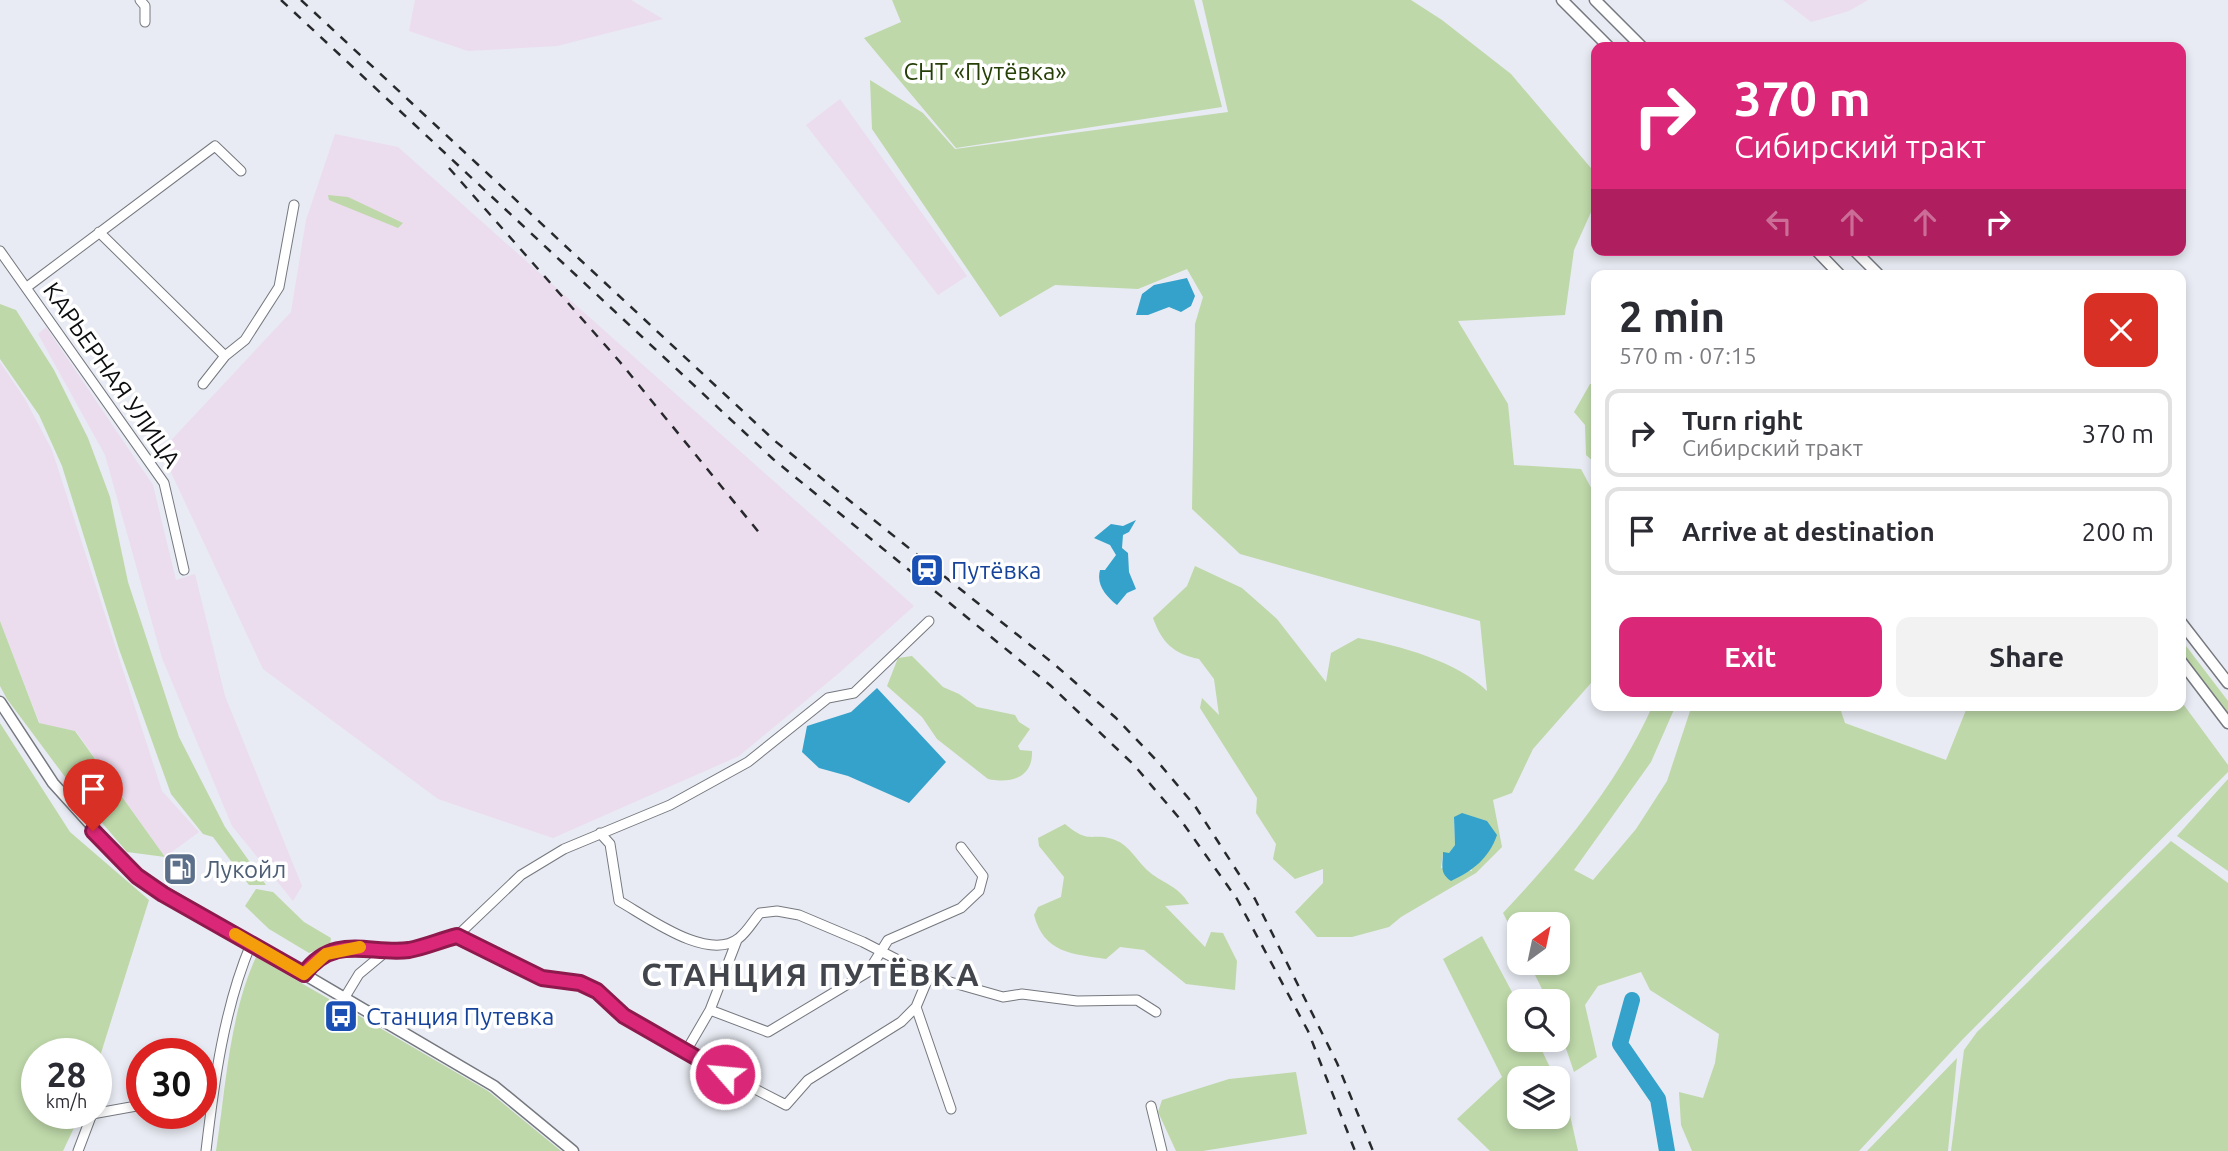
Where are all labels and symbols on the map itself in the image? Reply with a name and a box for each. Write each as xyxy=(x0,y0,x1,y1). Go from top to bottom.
park label: СНТ «Путёвка» xyxy=(903,58,1067,85)
street label: КАРЬЕРНАЯ УЛИЦА xyxy=(38,277,186,473)
station icon: Путёвка xyxy=(908,551,946,589)
place label: Путёвка xyxy=(951,557,1041,584)
pin xyxy=(63,759,123,831)
fuel station icon: Лукойл xyxy=(161,850,199,888)
place label: Лукойл xyxy=(204,856,286,883)
north arrow xyxy=(1507,912,1570,975)
district label: СТАНЦИЯ ПУТЁВКА xyxy=(641,956,981,992)
bus stop icon: Станция Путевка xyxy=(322,997,360,1035)
place label: Станция Путевка xyxy=(366,1003,554,1030)
position arrow xyxy=(688,1037,762,1111)
speed limit sign: 30 xyxy=(126,1038,217,1129)

